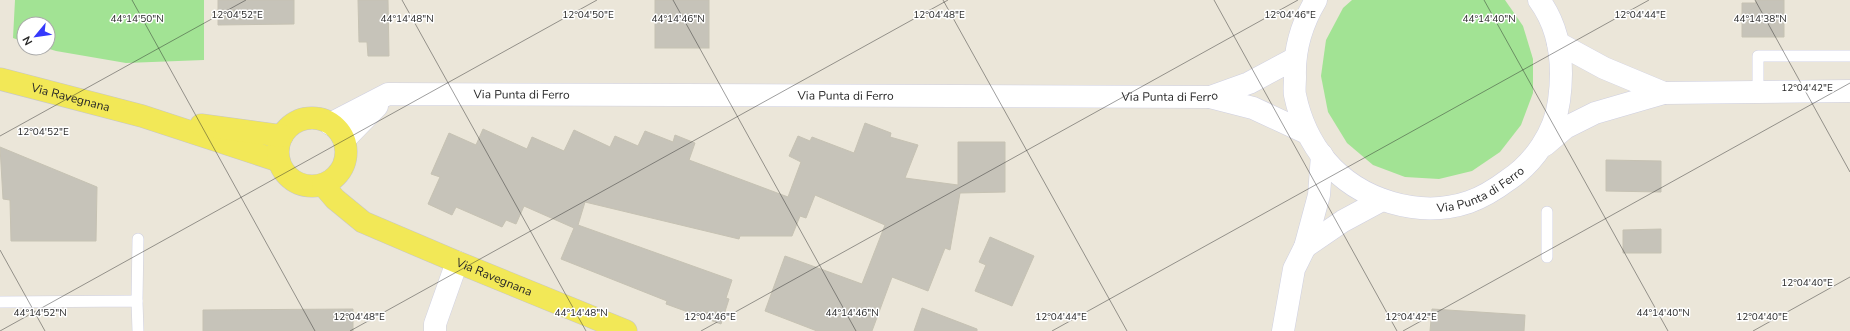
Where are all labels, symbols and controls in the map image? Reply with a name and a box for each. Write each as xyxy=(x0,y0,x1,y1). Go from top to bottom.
text: 12°04'52"E xyxy=(211,8,263,22)
text: 12°04'50"E xyxy=(562,8,614,22)
text: 12°04'48"E xyxy=(913,8,965,22)
text: 12°04'46"E xyxy=(1264,8,1316,22)
text: 12°04'44"E xyxy=(1614,8,1666,22)
text: 44°14'50"N xyxy=(110,12,164,26)
text: 44°14'48"N xyxy=(380,12,434,26)
text: 44°14'46"N xyxy=(651,12,705,26)
text: 44°14'40"N xyxy=(1462,12,1516,26)
text: 44°14'38"N xyxy=(1733,12,1787,26)
north arrow xyxy=(16,16,56,56)
text: N xyxy=(19,33,36,48)
street label: Via Ravegnana xyxy=(29,79,112,115)
text: 12°04'42"E xyxy=(1781,81,1833,95)
street label: Via Punta di Ferro xyxy=(473,86,570,103)
street label: Via Punta di Ferro xyxy=(797,87,894,104)
street label: Via Punta di Ferro xyxy=(1121,87,1220,105)
text: 12°04'52"E xyxy=(17,125,69,139)
street label: Via Punta di Ferro xyxy=(1435,163,1528,216)
street label: Via Ravegnana xyxy=(453,254,535,300)
text: 12°04'40"E xyxy=(1781,276,1833,290)
text: 44°14'52"N xyxy=(13,306,67,320)
text: 44°14'48"N xyxy=(554,306,608,320)
text: 44°14'46"N xyxy=(825,306,879,320)
text: 44°14'40"N xyxy=(1636,306,1690,320)
text: 12°04'48"E xyxy=(333,310,385,324)
text: 12°04'46"E xyxy=(684,310,736,324)
text: 12°04'44"E xyxy=(1035,310,1087,324)
text: 12°04'42"E xyxy=(1385,310,1437,324)
text: 12°04'40"E xyxy=(1736,310,1788,324)

